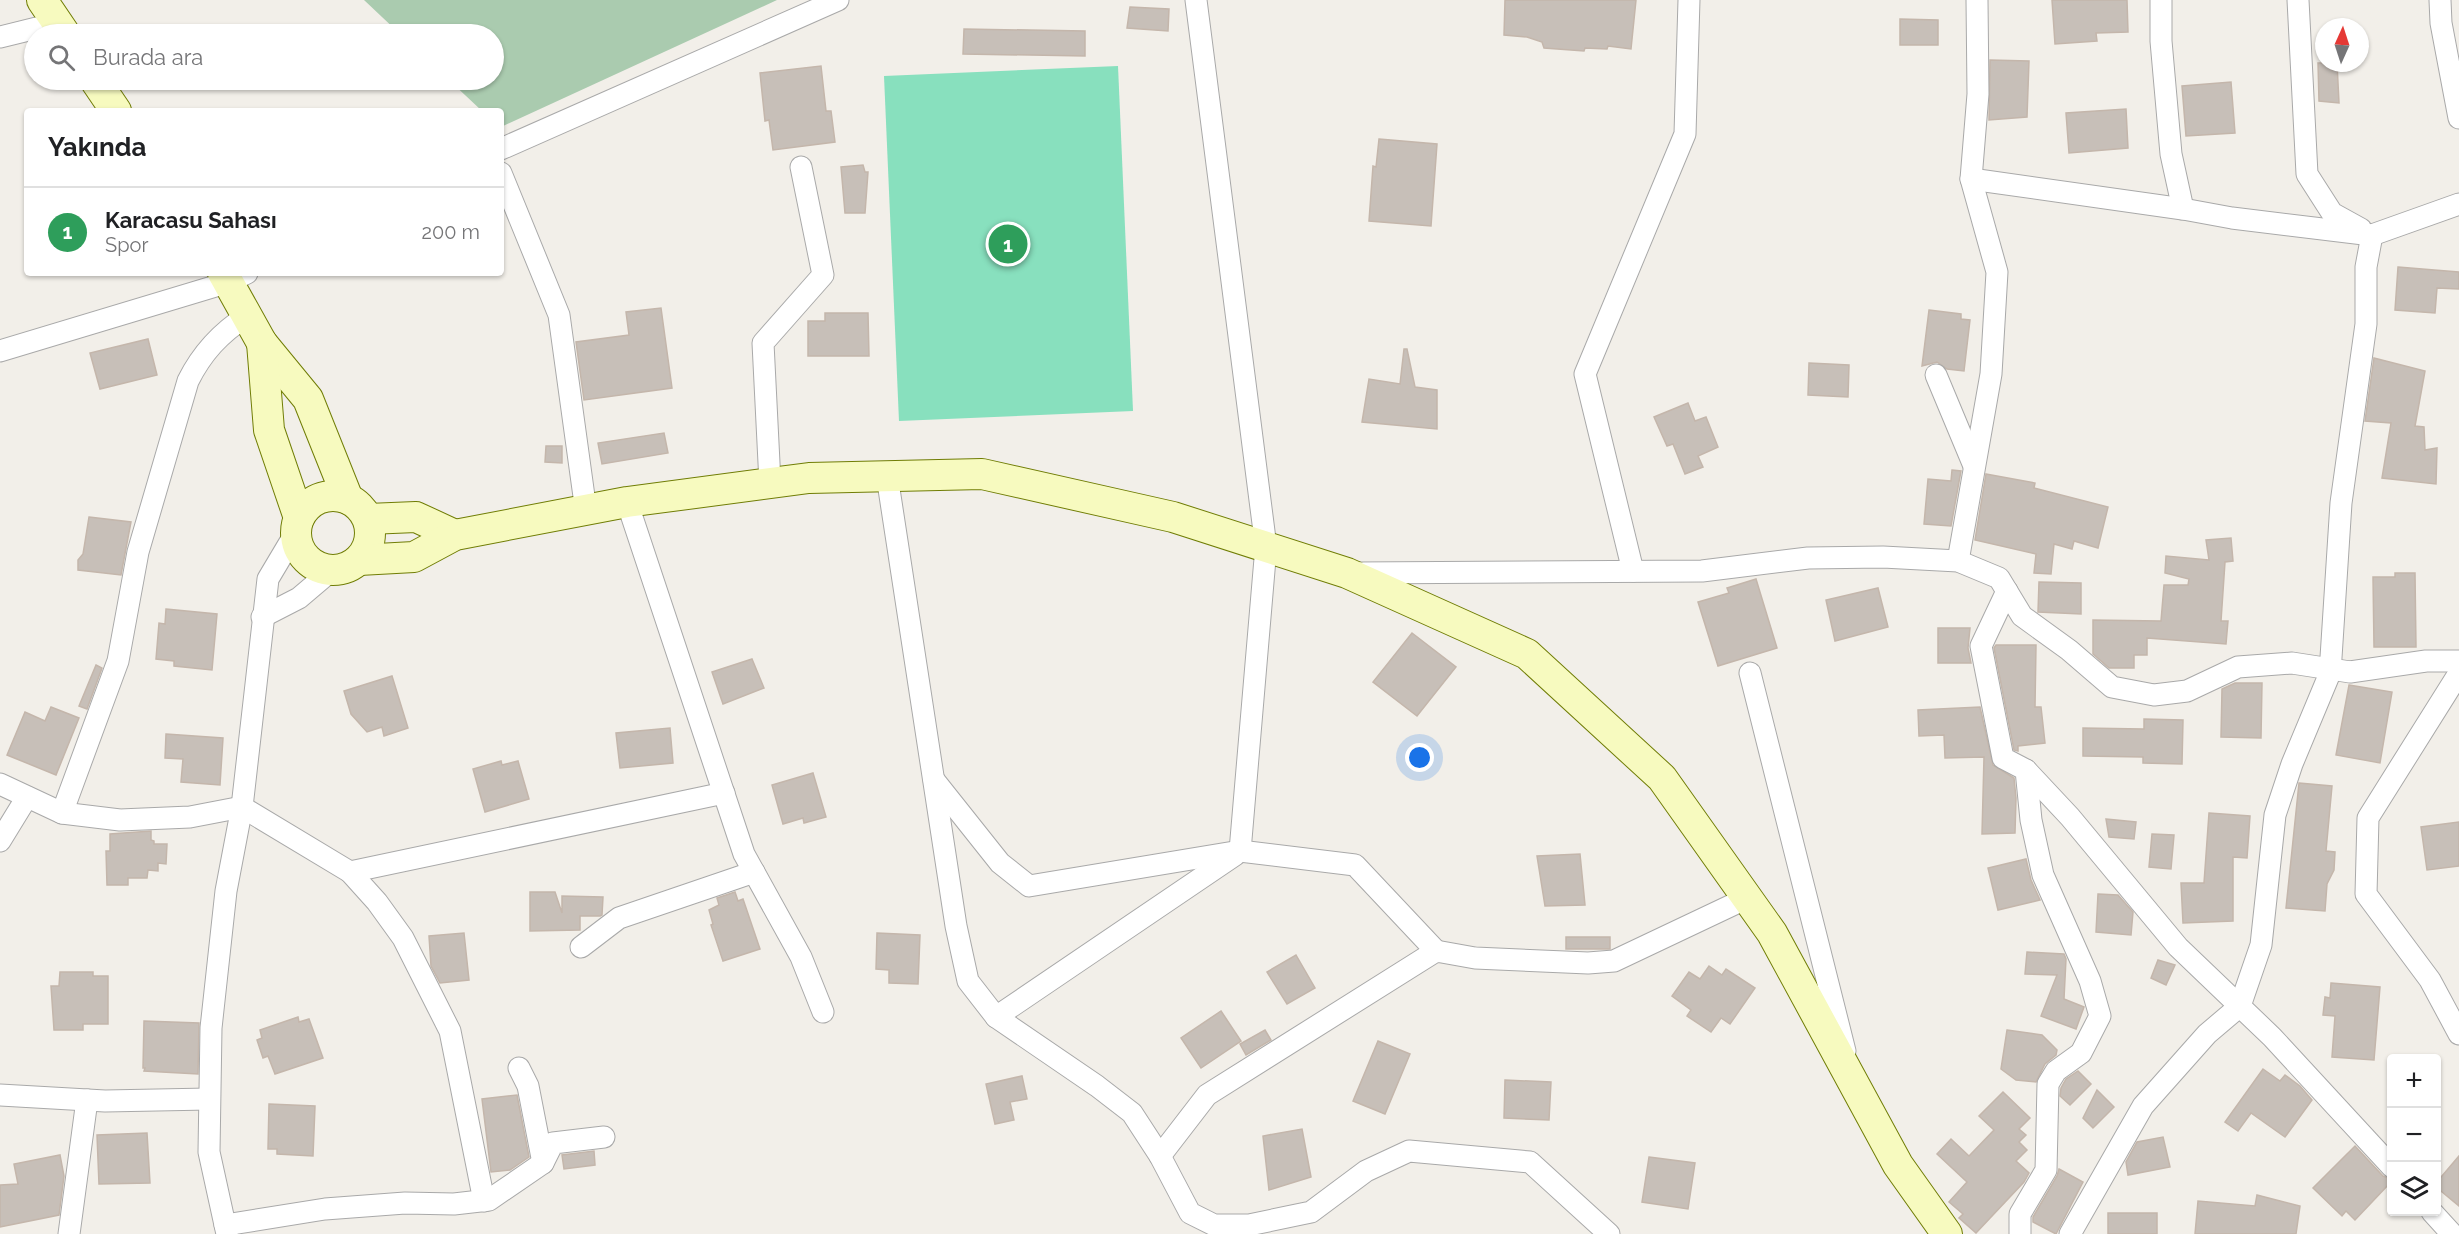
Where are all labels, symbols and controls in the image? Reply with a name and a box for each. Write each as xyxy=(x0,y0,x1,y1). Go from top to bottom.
north arrow xyxy=(2315,18,2369,72)
search box xyxy=(24,24,504,90)
icon: search xyxy=(45,41,78,74)
text: Burada ara xyxy=(93,44,203,70)
text: Yakında xyxy=(48,132,146,162)
text: Karacasu Sahası xyxy=(105,207,277,233)
text: 1 xyxy=(63,220,72,244)
text: 200 m xyxy=(422,220,480,244)
pin: 1 xyxy=(988,222,1028,266)
text: Spor xyxy=(105,233,148,257)
your location xyxy=(1405,743,1434,772)
map controls xyxy=(2387,1054,2441,1216)
button: + xyxy=(2387,1054,2441,1108)
button: − xyxy=(2387,1108,2441,1162)
button: layers xyxy=(2387,1162,2441,1216)

